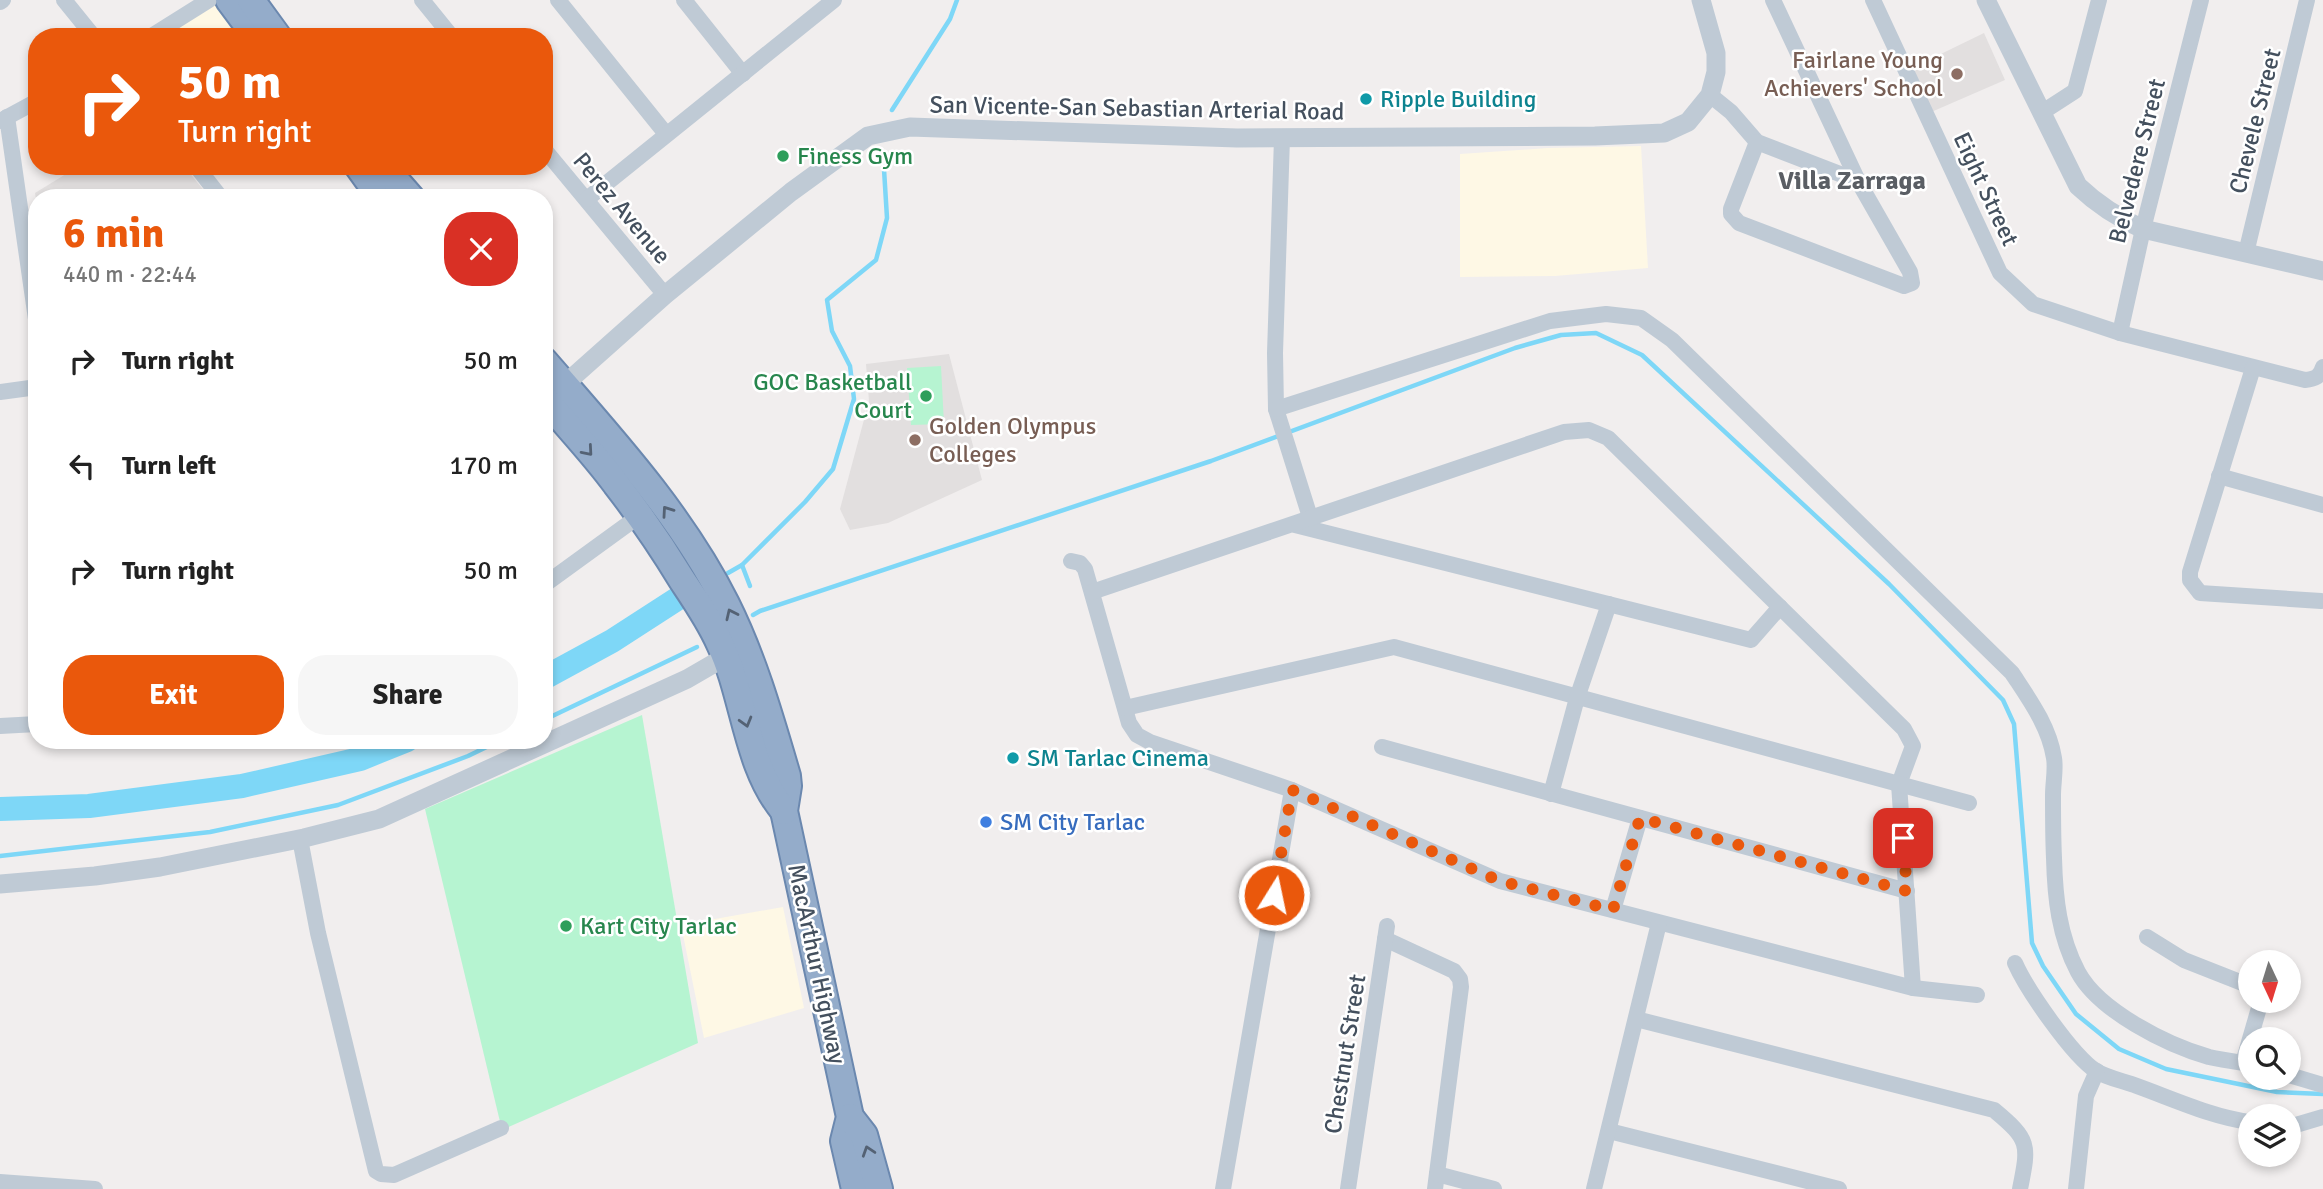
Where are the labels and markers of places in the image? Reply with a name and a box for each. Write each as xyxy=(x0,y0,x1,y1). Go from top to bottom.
place label: Fairlane Young Achievers' School xyxy=(1764,45,1943,103)
marker: Fairlane Young Achievers' School xyxy=(1949,66,1965,82)
place label: Ripple Building xyxy=(1380,84,1536,114)
marker: Ripple Building xyxy=(1358,91,1374,107)
place label: Finess Gym xyxy=(797,141,913,171)
marker: Finess Gym xyxy=(775,148,791,164)
place label: GOC Basketball Court xyxy=(753,367,912,425)
marker: GOC Basketball Court xyxy=(918,388,934,404)
place label: Golden Olympus Colleges xyxy=(929,411,1096,469)
marker: Golden Olympus Colleges xyxy=(907,432,923,448)
place label: SM Tarlac Cinema xyxy=(1027,743,1209,773)
marker: SM Tarlac Cinema xyxy=(1005,750,1021,766)
place label: SM City Tarlac xyxy=(1000,807,1145,837)
pin xyxy=(1873,808,1933,868)
marker: SM City Tarlac xyxy=(978,814,994,830)
place label: Kart City Tarlac xyxy=(580,911,737,941)
marker: Kart City Tarlac xyxy=(558,918,574,934)

